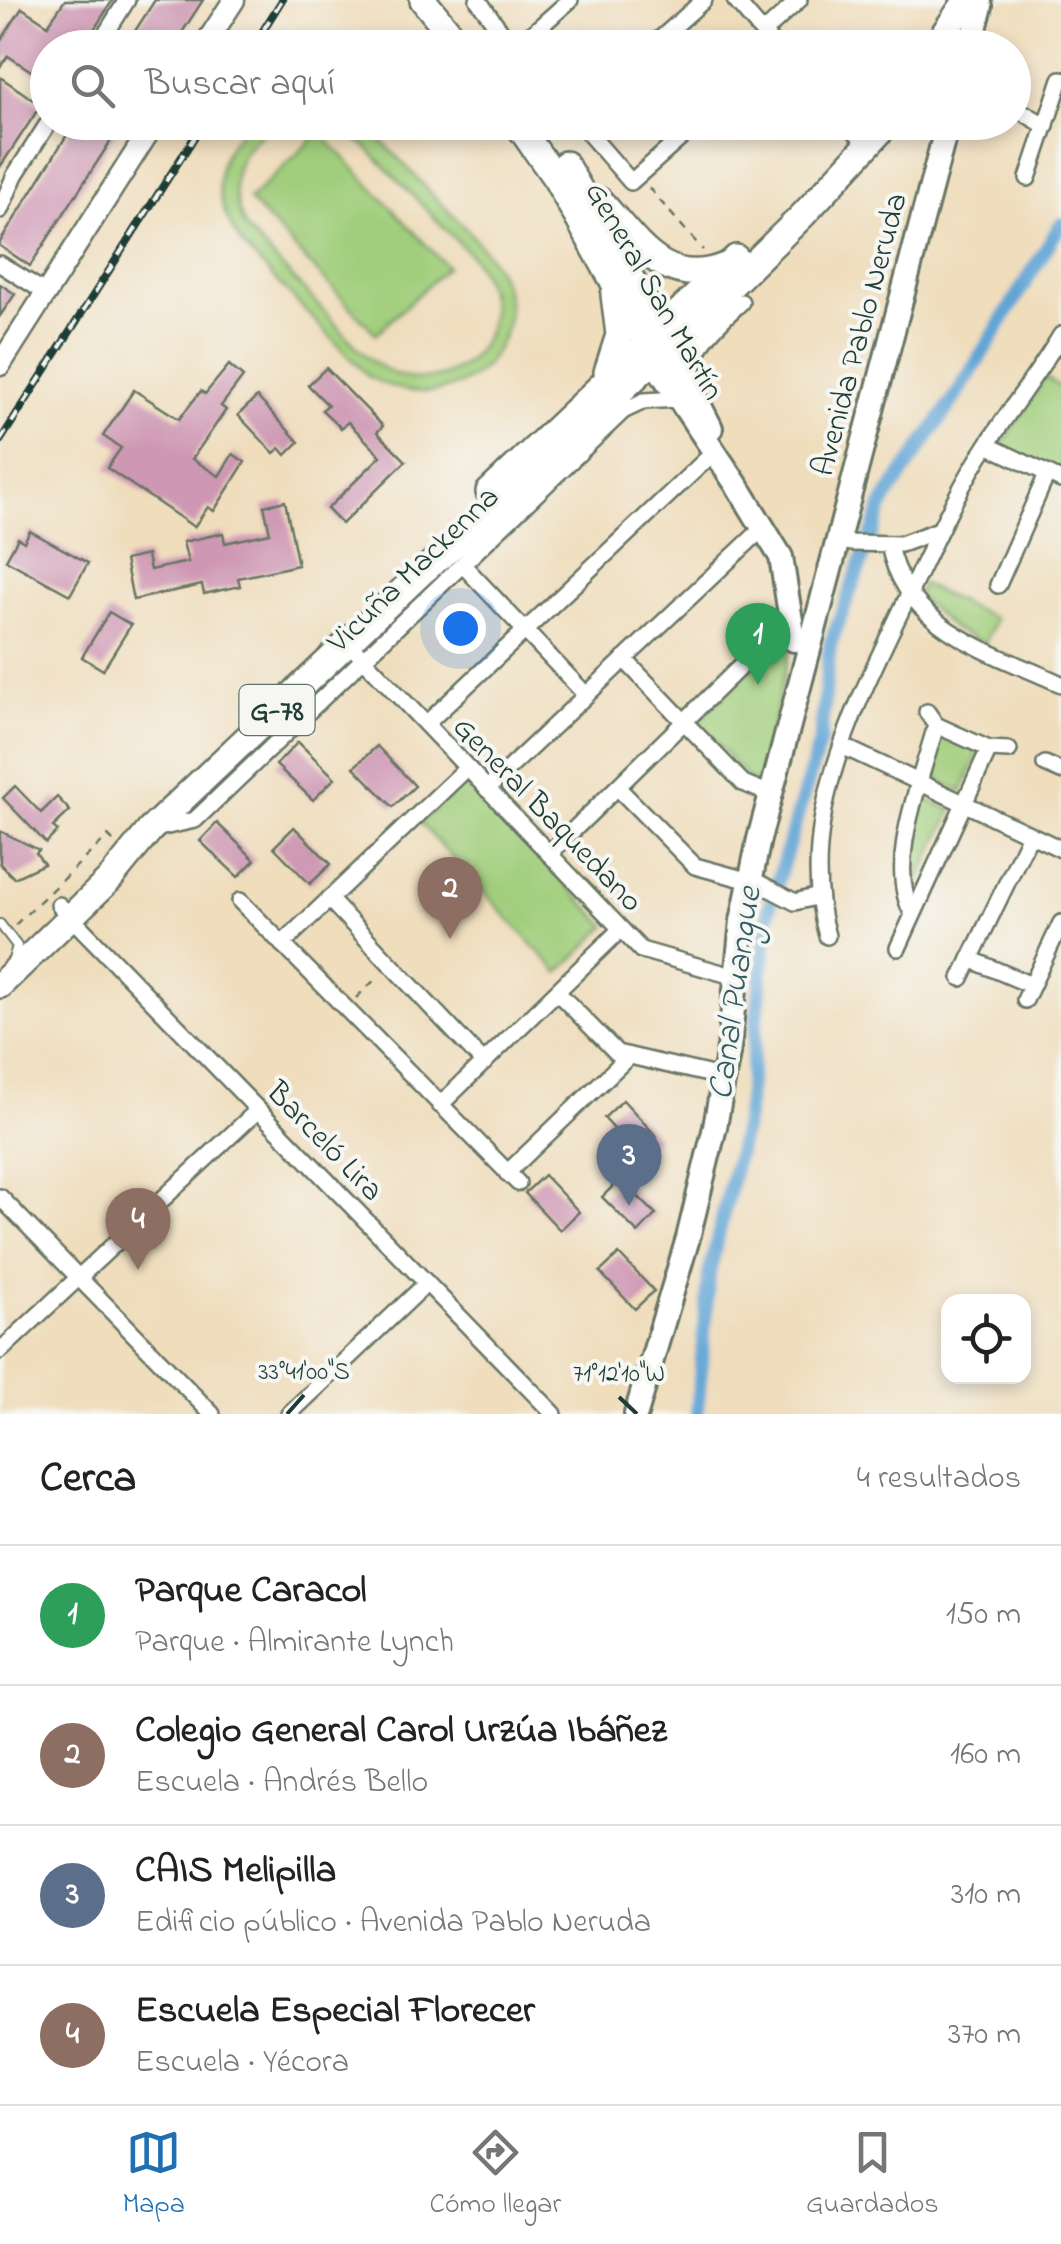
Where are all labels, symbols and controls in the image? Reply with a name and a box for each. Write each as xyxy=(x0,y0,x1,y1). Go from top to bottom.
search box xyxy=(30,30,1031,140)
text: Buscar aquí xyxy=(145,57,335,113)
icon: search xyxy=(65,58,120,113)
street label: General San Martín xyxy=(571,174,735,410)
street label: Avenida Pablo Neruda xyxy=(801,188,922,482)
street label: Vicuña Mackenna xyxy=(317,476,511,666)
pin: 1 xyxy=(726,602,790,685)
your location xyxy=(435,603,486,654)
road number: G-78 xyxy=(240,685,314,735)
street label: General Baquedano xyxy=(440,707,653,924)
pin: 2 xyxy=(418,856,482,939)
water label: Canal Puangue xyxy=(696,882,778,1103)
street label: Barceló Lira xyxy=(253,1071,393,1213)
pin: 3 xyxy=(596,1124,662,1206)
pin: 4 xyxy=(106,1188,170,1270)
map controls xyxy=(941,1294,1031,1384)
button: locate xyxy=(941,1294,1031,1384)
text: 33°41'00"S xyxy=(258,1355,350,1391)
text: 71°12'10"W xyxy=(573,1357,665,1393)
text: Cerca xyxy=(40,1449,136,1510)
text: 4 resultados xyxy=(857,1456,1021,1503)
text: Parque Caracol xyxy=(135,1564,367,1620)
text: 1 xyxy=(67,1592,78,1639)
text: 150 m xyxy=(946,1592,1021,1639)
text: Parque · Almirante Lynch xyxy=(135,1620,454,1667)
text: Colegio General Carol Urzúa Ibáñez xyxy=(135,1704,667,1760)
text: 2 xyxy=(65,1732,80,1779)
text: 160 m xyxy=(950,1732,1021,1779)
text: Escuela · Andrés Bello xyxy=(135,1760,428,1807)
text: CAIS Melipilla xyxy=(135,1844,336,1900)
text: 3 xyxy=(66,1872,79,1919)
text: 310 m xyxy=(951,1872,1021,1919)
text: Edificio público · Avenida Pablo Neruda xyxy=(135,1900,651,1947)
text: Escuela Especial Florecer xyxy=(135,1984,535,2040)
text: 4 xyxy=(66,2012,79,2059)
text: 370 m xyxy=(948,2012,1021,2059)
text: Escuela · Yécora xyxy=(135,2040,349,2087)
tab: Mapa xyxy=(122,2125,185,2226)
tab: Cómo llegar xyxy=(430,2125,561,2226)
tab: Guardados xyxy=(806,2125,939,2226)

